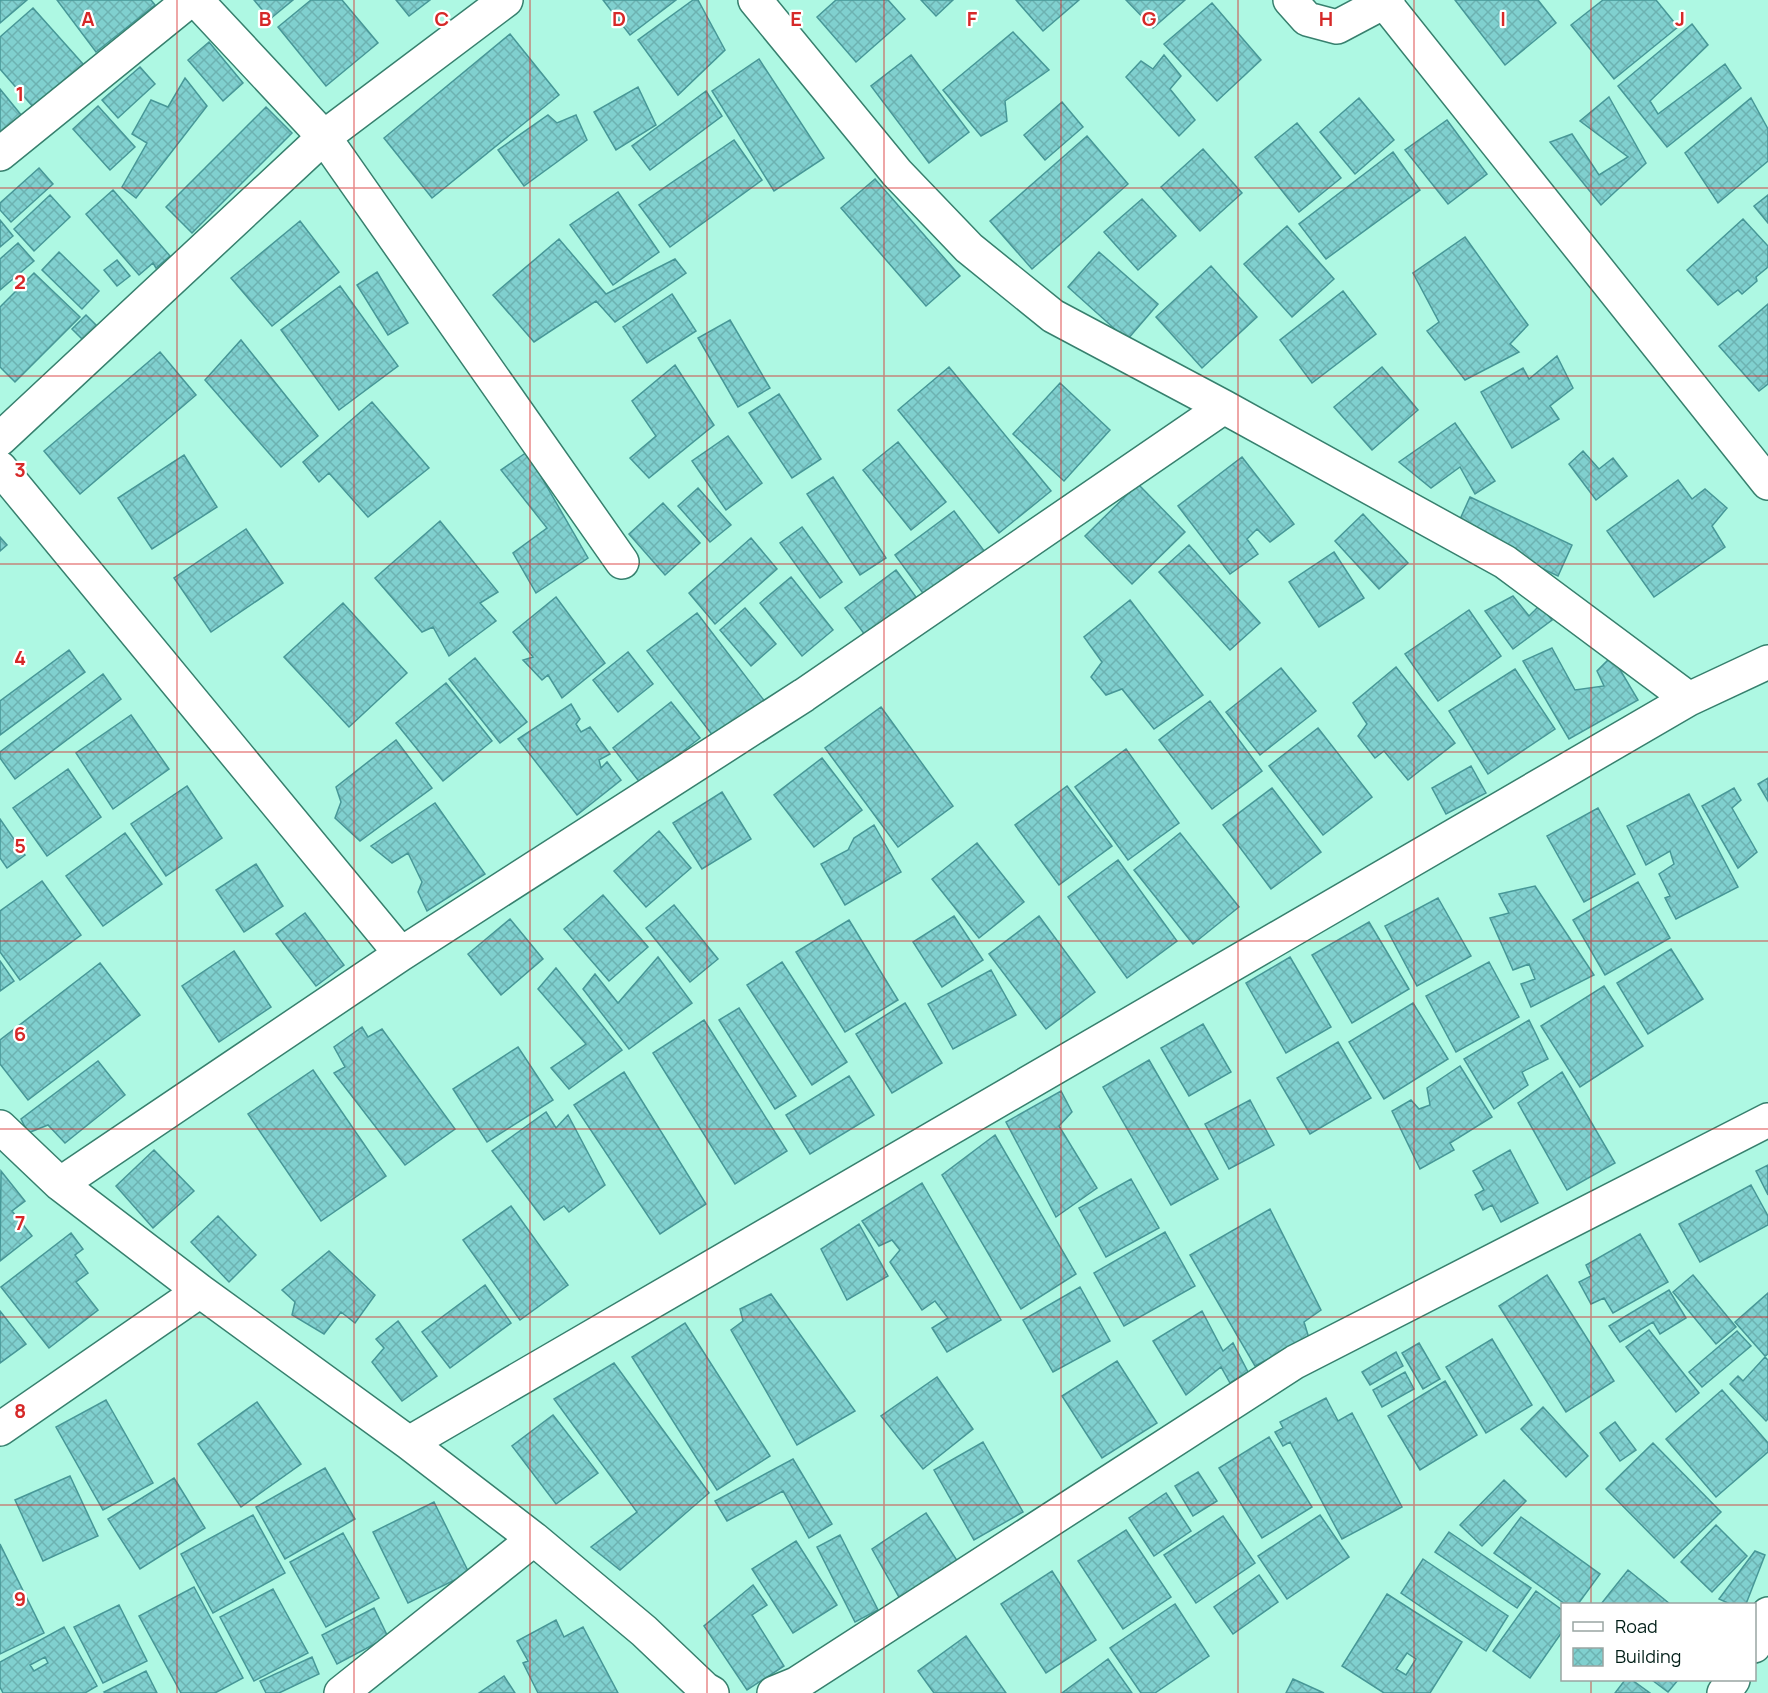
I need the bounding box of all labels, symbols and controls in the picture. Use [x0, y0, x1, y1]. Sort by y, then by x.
text: A [81, 5, 95, 32]
text: B [259, 5, 272, 32]
text: C [435, 5, 449, 32]
text: D [612, 5, 626, 32]
text: E [790, 5, 802, 32]
text: F [967, 5, 978, 32]
text: G [1142, 5, 1157, 32]
text: H [1319, 5, 1333, 32]
text: I [1500, 5, 1506, 32]
text: J [1675, 5, 1685, 32]
text: 1 [16, 80, 24, 107]
text: 2 [14, 268, 26, 295]
text: 3 [14, 456, 26, 483]
text: 4 [14, 644, 26, 671]
text: 5 [14, 832, 26, 859]
text: 6 [14, 1020, 26, 1047]
text: 7 [15, 1209, 25, 1236]
text: 8 [14, 1397, 26, 1424]
text: 9 [14, 1585, 26, 1612]
legend [1561, 1603, 1756, 1681]
text: Road [1615, 1614, 1658, 1638]
text: Building [1615, 1644, 1681, 1668]

